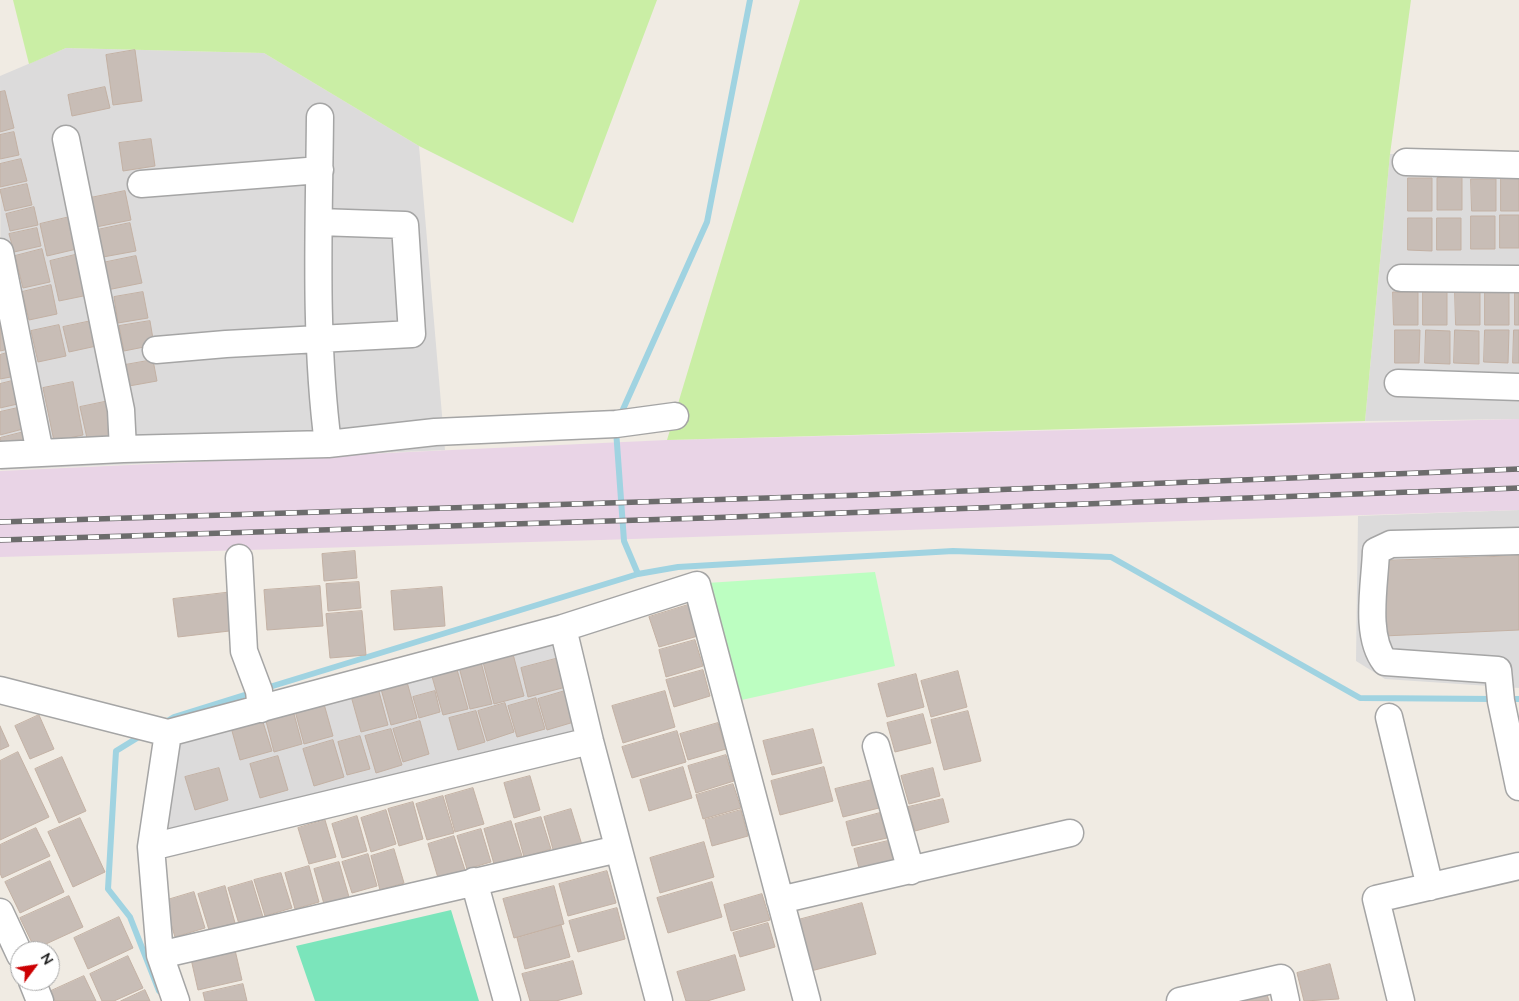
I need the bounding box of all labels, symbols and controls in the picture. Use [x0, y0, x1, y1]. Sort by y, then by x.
north arrow [10, 941, 60, 991]
text: N [37, 950, 57, 968]

